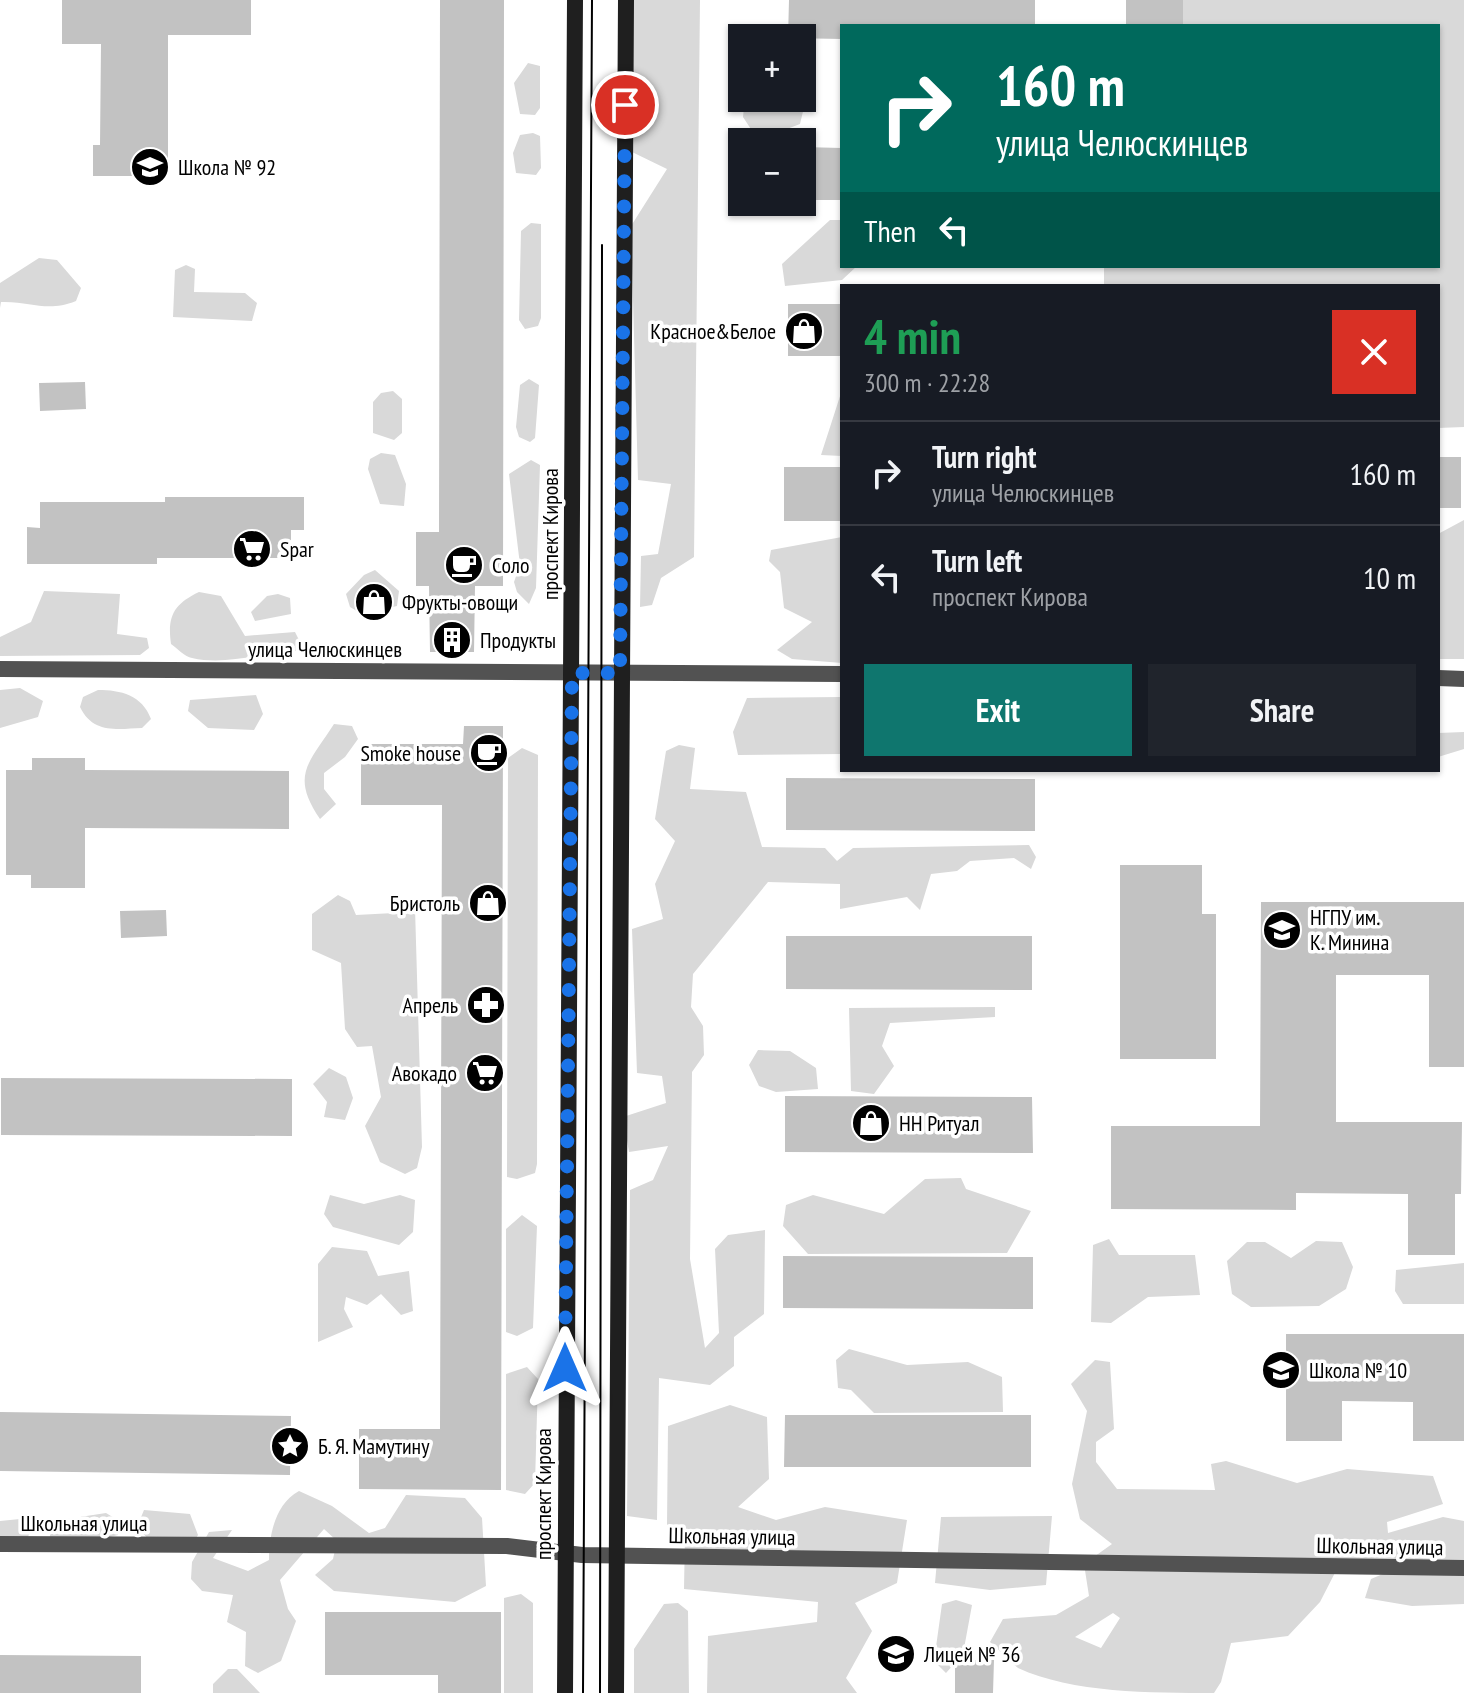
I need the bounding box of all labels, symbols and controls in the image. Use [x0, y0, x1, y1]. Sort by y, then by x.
map controls [728, 24, 816, 216]
button: + [728, 24, 816, 112]
text: 160 m [996, 49, 1125, 121]
icon: right [864, 56, 968, 160]
pin [591, 71, 659, 139]
icon: arrive [603, 83, 647, 127]
text: улица Челюскинцев [996, 119, 1248, 166]
button: − [728, 128, 816, 216]
school or university icon: Школа № 92 [129, 146, 171, 188]
place label: Школа № 92 [178, 153, 276, 181]
icon: left [932, 208, 976, 252]
text: Then [864, 211, 916, 250]
text: 4 min [864, 305, 961, 367]
shop icon: Красное&Белое [783, 310, 825, 352]
button: close [1332, 310, 1416, 394]
place label: Красное&Белое [650, 317, 776, 345]
text: 300 m · 22:28 [864, 366, 990, 399]
text: Turn right [932, 437, 1036, 476]
icon: right [864, 451, 908, 495]
text: 160 m [1350, 454, 1416, 493]
street label: проспект Кирова [536, 468, 564, 600]
text: улица Челюскинцев [932, 476, 1114, 509]
supermarket icon: Spar [231, 528, 273, 570]
place label: Spar [280, 535, 314, 563]
text: Turn left [932, 541, 1022, 580]
cafe icon: Соло [443, 544, 485, 586]
place label: Соло [492, 551, 529, 579]
icon: left [864, 555, 908, 599]
text: 10 m [1363, 558, 1416, 597]
text: проспект Кирова [932, 580, 1088, 613]
shop icon: Фрукты-овощи [353, 581, 395, 623]
place label: Фрукты-овощи [402, 588, 518, 616]
building icon: Продукты [431, 619, 473, 661]
place label: Продукты [480, 626, 556, 654]
street label: улица Челюскинцев [248, 635, 402, 663]
button: Exit [864, 664, 1132, 756]
button: Share [1148, 664, 1416, 756]
cafe icon: Smoke house [468, 732, 510, 774]
place label: Smoke house [360, 739, 461, 767]
shop icon: Бристоль [467, 882, 509, 924]
place label: Бристоль [390, 889, 460, 917]
place label: НГПУ им. К. Минина [1310, 903, 1389, 956]
school or university icon: НГПУ им. К. Минина [1261, 909, 1303, 951]
pharmacy icon: Апрель [465, 984, 507, 1026]
place label: Апрель [403, 991, 458, 1019]
supermarket icon: Авокадо [464, 1052, 506, 1094]
place label: Авокадо [392, 1059, 457, 1087]
shop icon: НН Ритуал [850, 1102, 892, 1144]
place label: НН Ритуал [899, 1109, 979, 1137]
position arrow [523, 1326, 607, 1410]
school or university icon: Школа № 10 [1260, 1349, 1302, 1391]
place label: Школа № 10 [1309, 1356, 1407, 1384]
place icon: Б. Я. Мамутину [269, 1425, 311, 1467]
street label: проспект Кирова [529, 1428, 557, 1560]
place label: Б. Я. Мамутину [318, 1432, 430, 1460]
street label: Школьная улица [20, 1509, 148, 1537]
street label: Школьная улица [668, 1521, 796, 1551]
street label: Школьная улица [1316, 1531, 1444, 1561]
school or university icon: Лицей № 36 [875, 1633, 917, 1675]
place label: Лицей № 36 [923, 1640, 1020, 1668]

